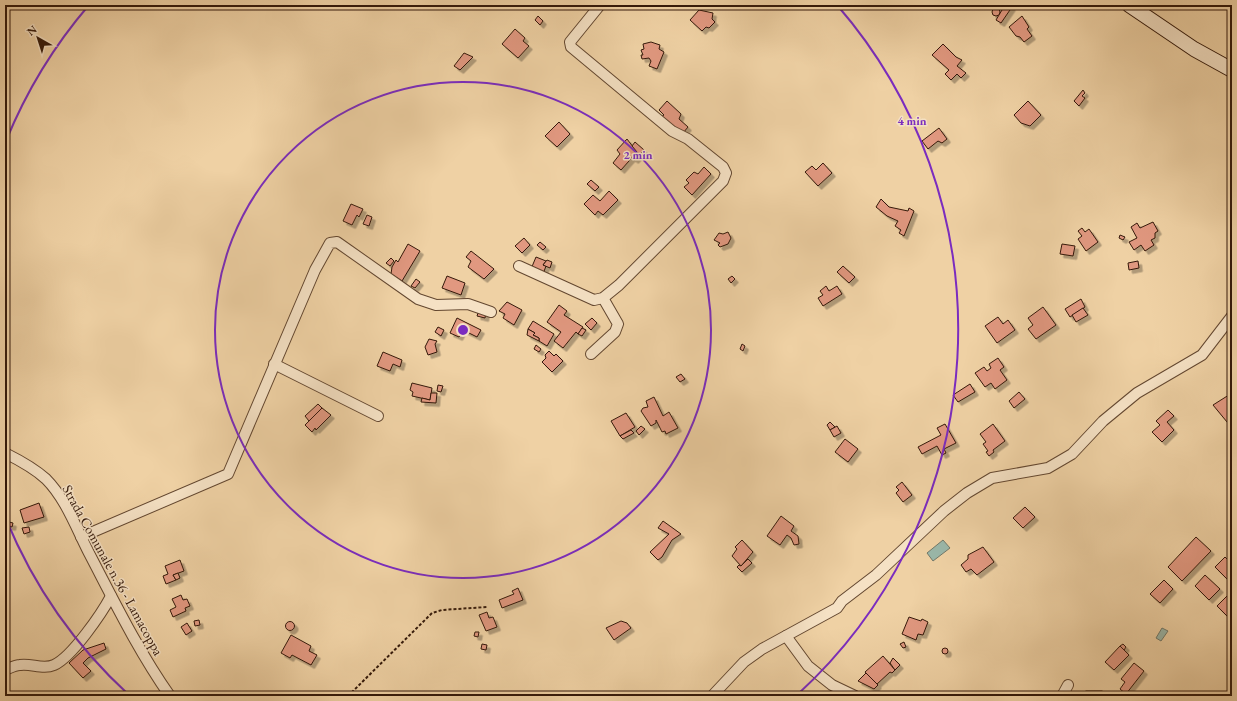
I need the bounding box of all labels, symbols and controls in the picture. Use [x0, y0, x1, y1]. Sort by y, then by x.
north arrow [18, 18, 58, 58]
text: N [24, 22, 40, 38]
text: 4 min [897, 113, 927, 129]
text: 2 min [623, 147, 653, 163]
centre of rings [456, 323, 470, 337]
street label: Strada Comunale n.36 - Lamacoppa [59, 482, 168, 659]

